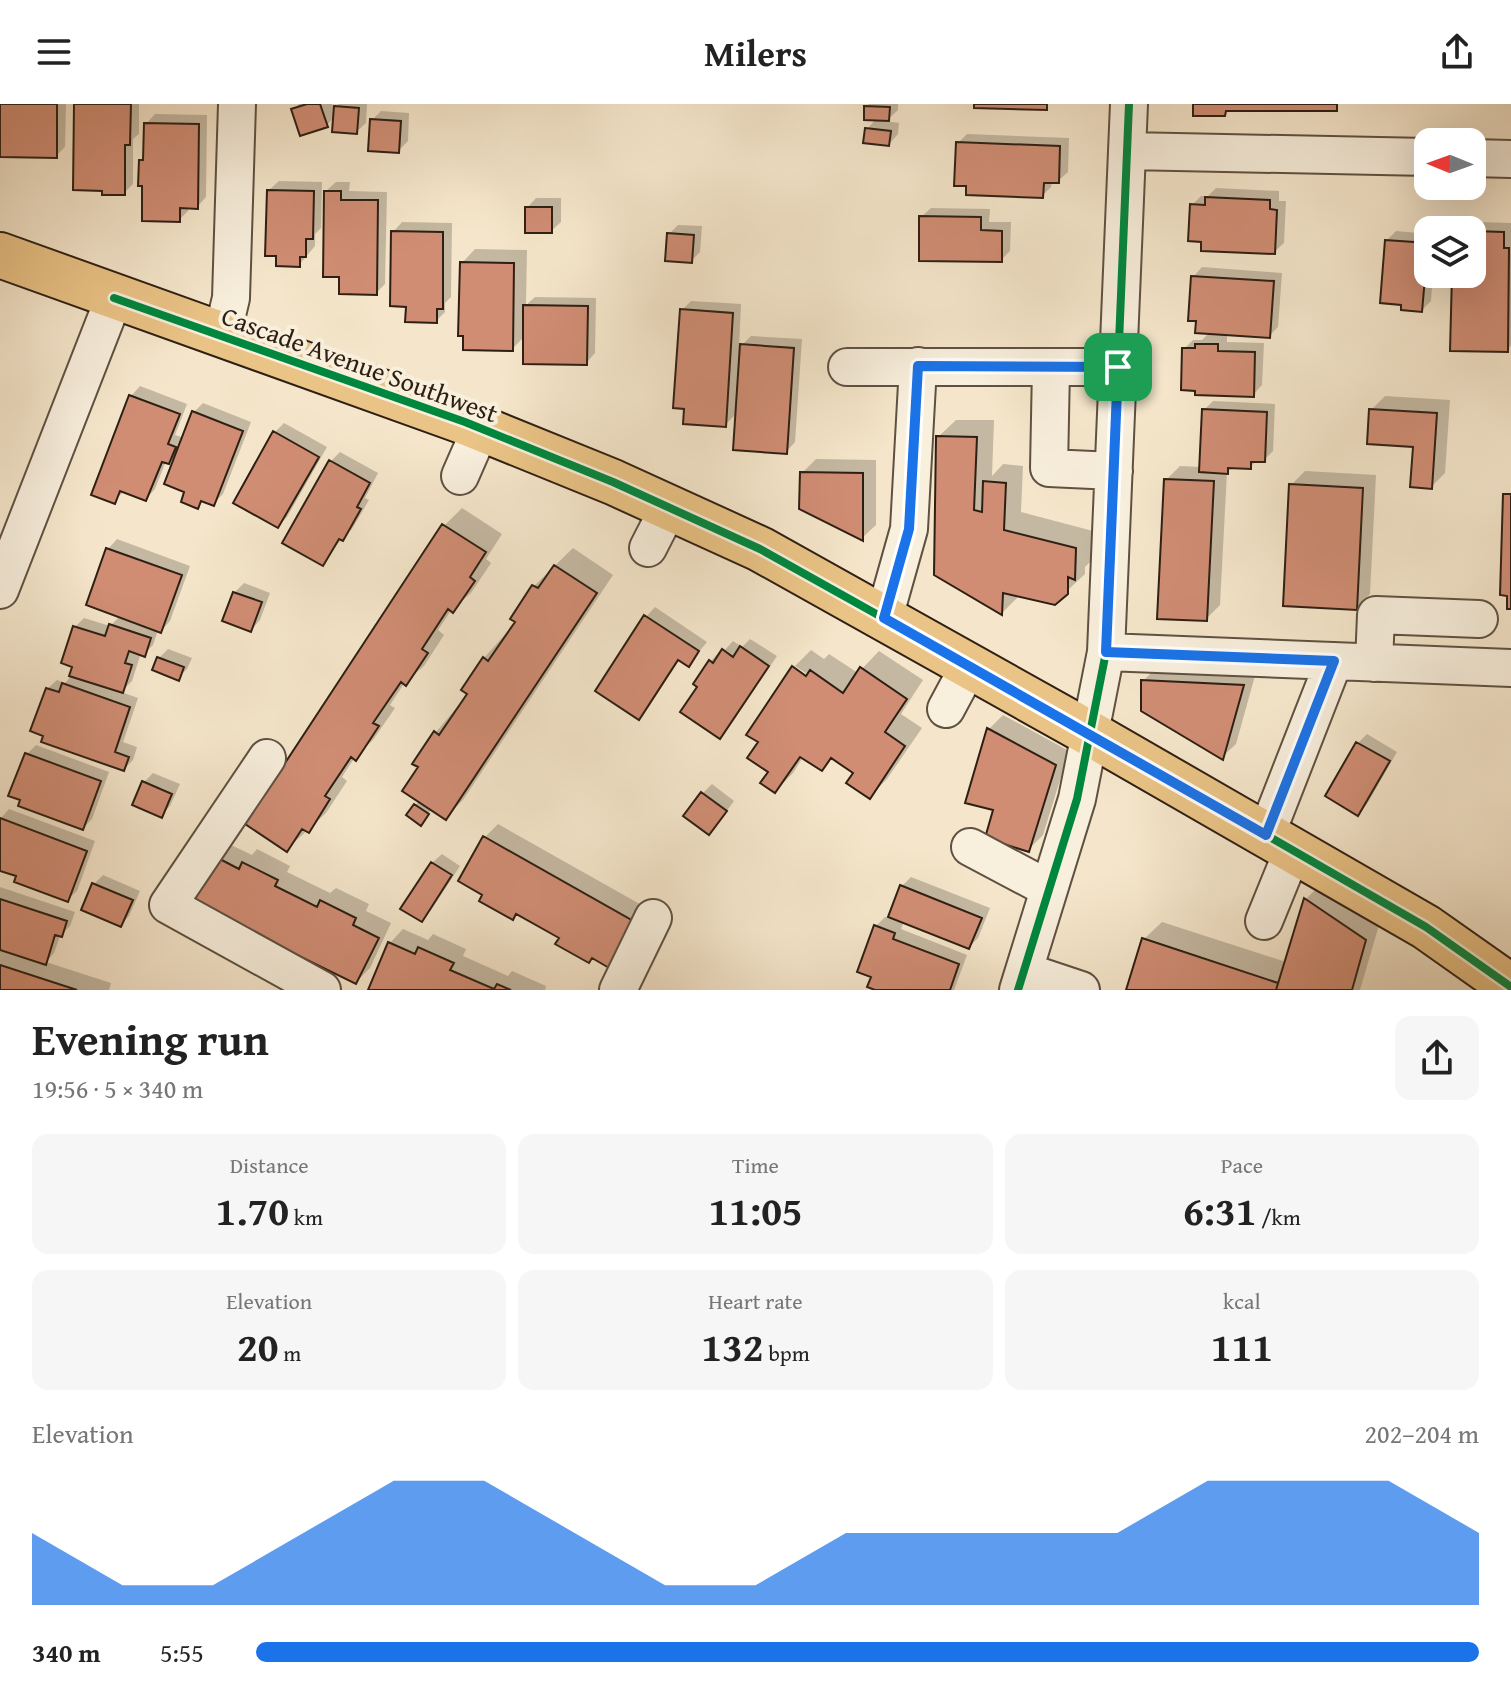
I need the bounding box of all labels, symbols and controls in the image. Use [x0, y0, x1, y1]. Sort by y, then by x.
text: Milers [704, 26, 807, 79]
icon: menu [32, 30, 76, 74]
icon: share [1435, 30, 1479, 74]
north arrow [1414, 128, 1486, 200]
map controls [1414, 128, 1486, 288]
button: layers [1414, 216, 1486, 288]
street label: Cascade Avenue Southwest [216, 296, 504, 432]
pin [1084, 333, 1152, 401]
icon: arrive [1096, 345, 1140, 389]
text: Evening run [32, 1007, 269, 1071]
button: share [1395, 1016, 1479, 1100]
text: 19:56 · 5 × 340 m [32, 1069, 203, 1108]
text: Distance [230, 1149, 309, 1181]
text: Time [732, 1149, 779, 1181]
text: Pace [1221, 1149, 1263, 1181]
text: 1.70 [215, 1181, 289, 1240]
text: 11:05 [708, 1181, 803, 1240]
text: 6:31 [1183, 1181, 1256, 1240]
text: km [289, 1201, 323, 1233]
text: /km [1256, 1201, 1301, 1233]
text: Elevation [226, 1285, 312, 1317]
text: Heart rate [708, 1285, 803, 1317]
text: kcal [1223, 1285, 1261, 1317]
text: 20 [237, 1317, 278, 1376]
text: 132 [701, 1317, 764, 1376]
text: 111 [1211, 1317, 1273, 1376]
text: m [278, 1337, 301, 1369]
text: bpm [764, 1337, 810, 1369]
text: Elevation [32, 1414, 134, 1453]
text: 202–204 m [1365, 1414, 1479, 1453]
text: 340 m [32, 1633, 100, 1672]
text: 5:55 [160, 1633, 204, 1672]

